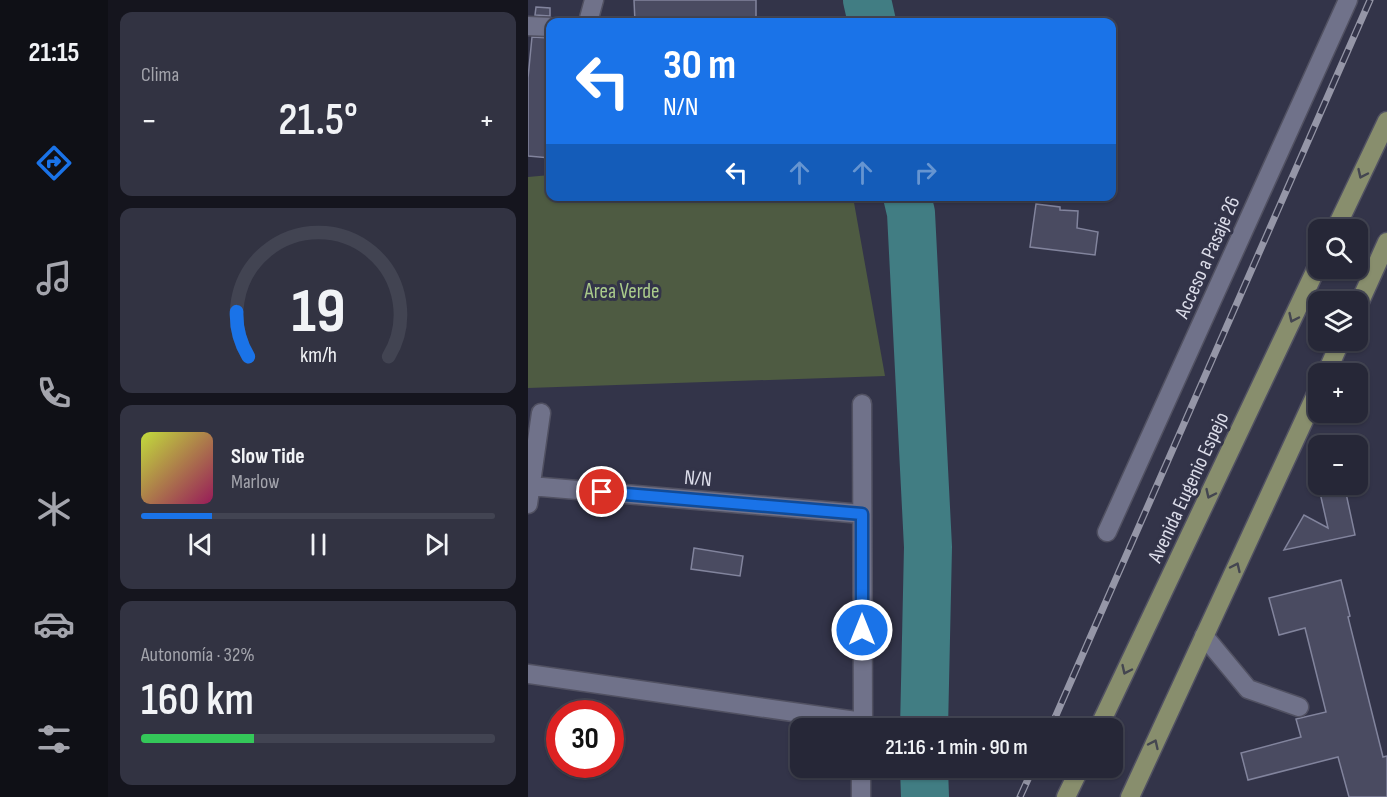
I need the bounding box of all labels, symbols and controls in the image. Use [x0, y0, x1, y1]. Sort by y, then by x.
text: 21:15 [29, 37, 79, 69]
text: 30 m [663, 40, 736, 91]
icon: left [564, 42, 642, 120]
text: Clima [141, 63, 179, 87]
text: N/N [663, 91, 698, 123]
text: 21.5° [278, 93, 358, 148]
text: − [141, 101, 157, 141]
text: + [479, 101, 495, 141]
icon: directions [33, 142, 75, 184]
icon: left [720, 156, 753, 189]
icon: ahead [783, 156, 816, 189]
icon: ahead [846, 156, 879, 189]
icon: right [909, 156, 942, 189]
one-way arrow [1357, 167, 1369, 178]
street label: Acceso a Pasaje 26 [1169, 192, 1246, 323]
map controls [1308, 219, 1368, 495]
button: search [1308, 219, 1368, 279]
icon: music [33, 257, 75, 299]
text: 19 [291, 276, 345, 351]
park label: Area Verde [583, 279, 660, 304]
button: layers [1308, 291, 1368, 351]
one-way arrow [1289, 312, 1301, 323]
text: km/h [299, 344, 337, 369]
button: + [1308, 363, 1368, 423]
icon: phone [33, 372, 75, 414]
street label: Avenida Eugenio Espejo [1142, 408, 1234, 567]
button: − [1308, 435, 1368, 495]
text: Slow Tide [231, 443, 305, 470]
street label: N/N [683, 465, 713, 492]
pin [576, 466, 627, 517]
text: Marlow [231, 470, 279, 494]
icon: arrive [585, 475, 618, 508]
icon: climate [33, 488, 75, 530]
one-way arrow [1205, 488, 1217, 499]
icon: previous [184, 528, 217, 561]
icon: pause [302, 528, 335, 561]
icon: next [420, 528, 453, 561]
one-way arrow [1229, 562, 1241, 573]
position arrow [830, 598, 894, 662]
icon: car [33, 603, 75, 645]
text: Autonomía · 32% [141, 643, 255, 667]
one-way arrow [1122, 664, 1134, 675]
text: 160 km [141, 673, 254, 728]
speed limit sign: 30 [546, 700, 624, 778]
icon: filters [33, 718, 75, 760]
text: 21:16 · 1 min · 90 m [885, 734, 1028, 761]
one-way arrow [1147, 739, 1159, 750]

